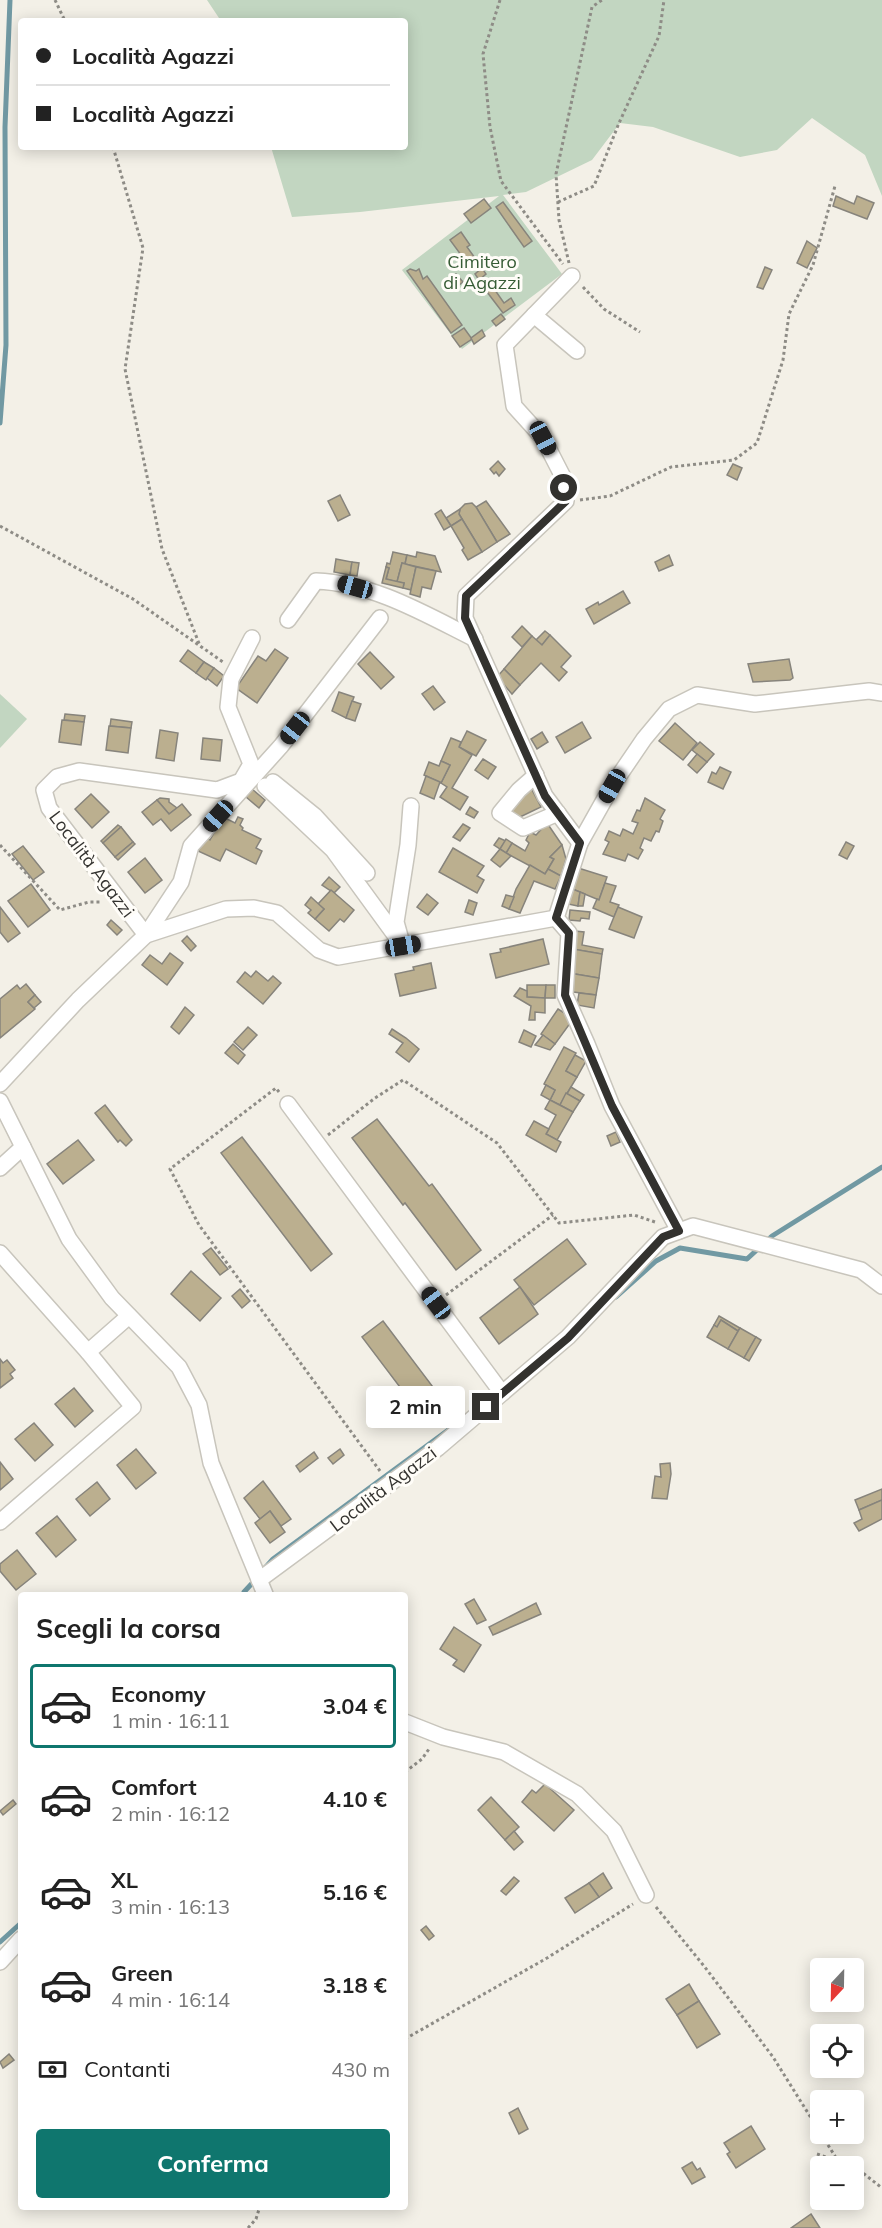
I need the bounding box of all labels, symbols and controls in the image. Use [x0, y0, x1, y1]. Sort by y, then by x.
text: Località Agazzi [72, 42, 234, 70]
text: Località Agazzi [72, 100, 234, 128]
park label: Cimitero di Agazzi [443, 250, 521, 294]
car [527, 418, 559, 458]
route start [550, 474, 577, 501]
car [335, 573, 375, 601]
car [277, 708, 313, 748]
car [595, 766, 629, 806]
car [199, 797, 237, 835]
street label: Località Agazzi [44, 806, 140, 922]
car [384, 934, 422, 958]
car [418, 1283, 454, 1323]
callout: 2 min [366, 1386, 465, 1428]
route end [472, 1393, 499, 1420]
text: 2 min [389, 1394, 442, 1419]
street label: Località Agazzi [325, 1441, 441, 1537]
text: Scegli la corsa [36, 1611, 221, 1645]
icon: car [39, 1679, 93, 1733]
text: Economy [111, 1680, 206, 1708]
text: 3.04 € [323, 1692, 387, 1720]
text: 1 min · 16:11 [111, 1708, 230, 1733]
icon: car [39, 1772, 93, 1826]
text: Comfort [111, 1773, 197, 1801]
text: 4.10 € [323, 1785, 387, 1813]
text: 2 min · 16:12 [111, 1801, 230, 1826]
icon: car [39, 1865, 93, 1919]
text: XL [111, 1866, 138, 1894]
text: 5.16 € [323, 1878, 387, 1906]
text: 3 min · 16:13 [111, 1894, 230, 1919]
icon: car [39, 1958, 93, 2012]
north arrow [810, 1958, 864, 2012]
map controls [810, 1958, 864, 2210]
text: Green [111, 1959, 173, 1987]
text: 3.18 € [323, 1971, 387, 1999]
text: 4 min · 16:14 [111, 1987, 230, 2012]
button: locate [810, 2024, 864, 2078]
icon: cash [36, 2053, 69, 2086]
text: Contanti [84, 2055, 170, 2083]
text: 430 m [331, 2057, 390, 2082]
button: + [810, 2090, 864, 2144]
button: Conferma [36, 2129, 390, 2198]
button: − [810, 2156, 864, 2210]

